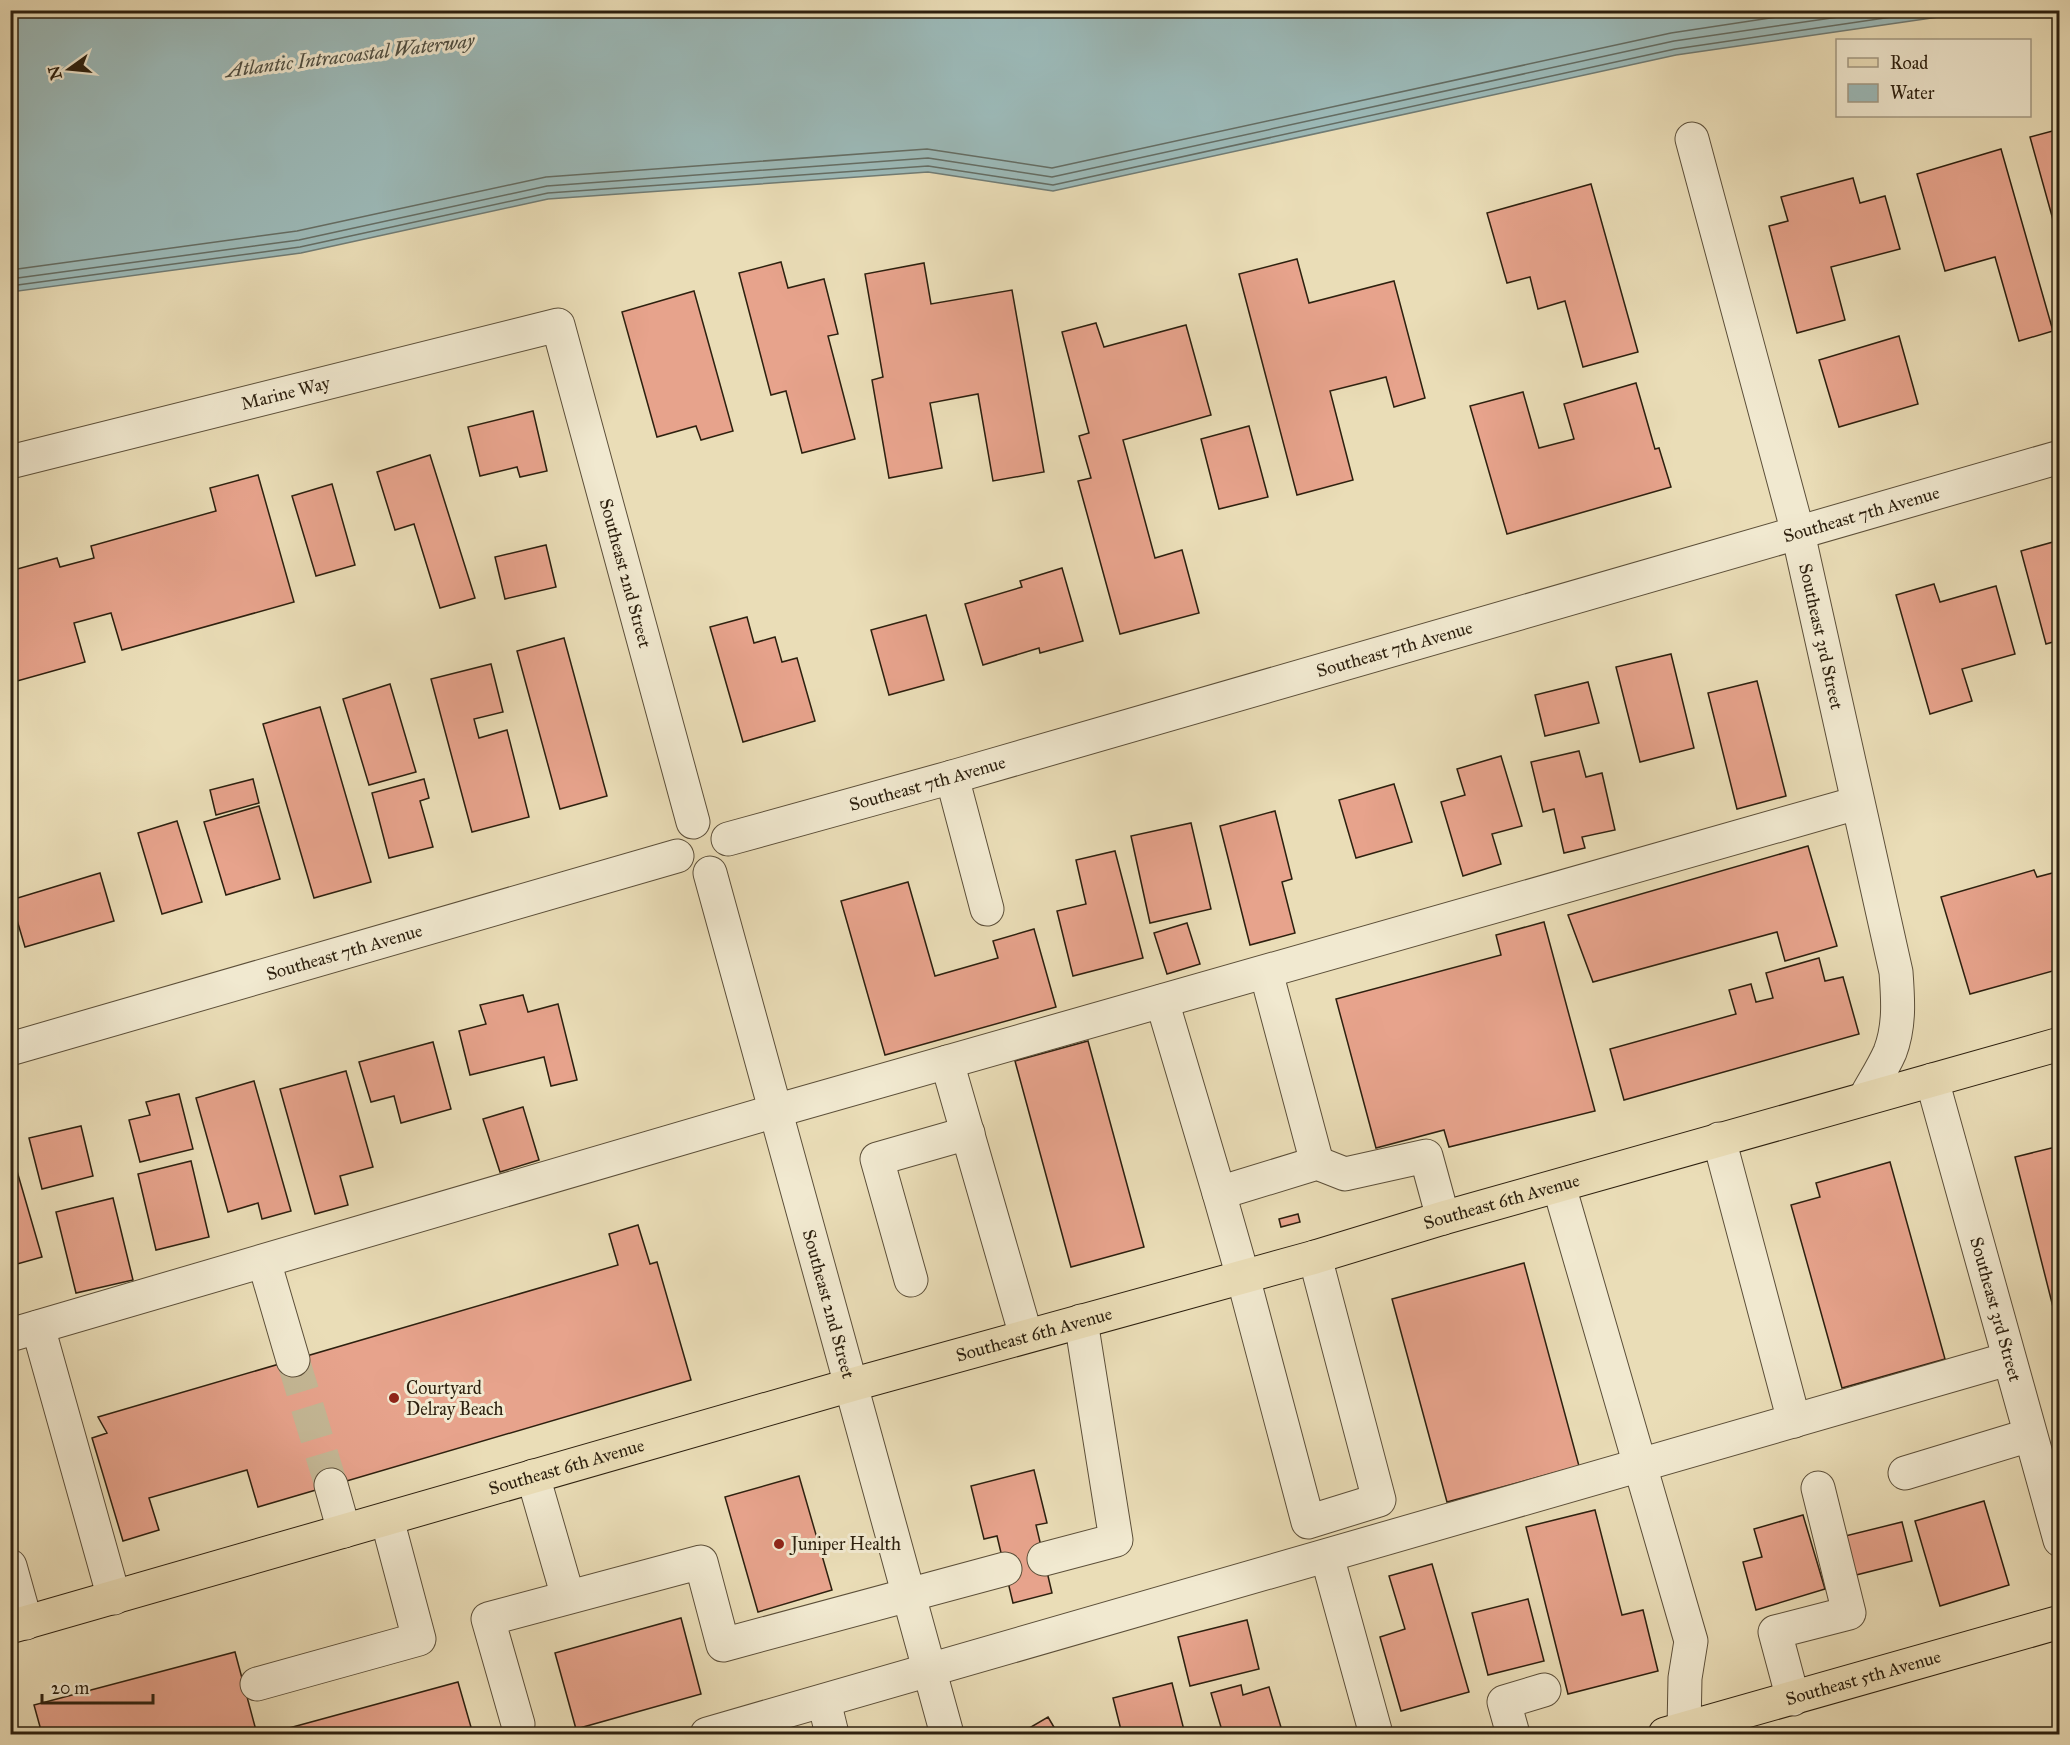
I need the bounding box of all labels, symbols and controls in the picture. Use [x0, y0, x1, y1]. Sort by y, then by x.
water label: Atlantic Intracoastal Waterway [222, 28, 477, 82]
north arrow [39, 39, 99, 99]
legend [1836, 39, 2031, 117]
text: Road [1890, 52, 1928, 74]
text: N [44, 63, 66, 82]
text: Water [1890, 82, 1935, 104]
street label: Marine Way [239, 371, 333, 415]
street label: Southeast 7th Avenue [1781, 481, 1942, 547]
street label: Southeast 2nd Street [595, 496, 656, 651]
street label: Southeast 3rd Street [1794, 561, 1848, 712]
street label: Southeast 7th Avenue [1314, 616, 1475, 682]
street label: Southeast 7th Avenue [847, 751, 1008, 816]
street label: Southeast 7th Avenue [264, 919, 425, 985]
street label: Southeast 6th Avenue [1421, 1169, 1582, 1234]
street label: Southeast 2nd Street [798, 1227, 860, 1382]
street label: Southeast 3rd Street [1965, 1235, 2027, 1385]
street label: Southeast 6th Avenue [953, 1302, 1115, 1367]
place label: Courtyard Delray Beach [406, 1377, 504, 1420]
marker: Courtyard Delray Beach [387, 1391, 401, 1405]
street label: Southeast 6th Avenue [486, 1434, 647, 1500]
place label: Juniper Health [789, 1533, 901, 1556]
marker: Juniper Health [772, 1537, 786, 1551]
street label: Southeast 5th Avenue [1783, 1645, 1943, 1710]
scale bar [42, 1667, 153, 1705]
text: 20 m [51, 1677, 89, 1699]

